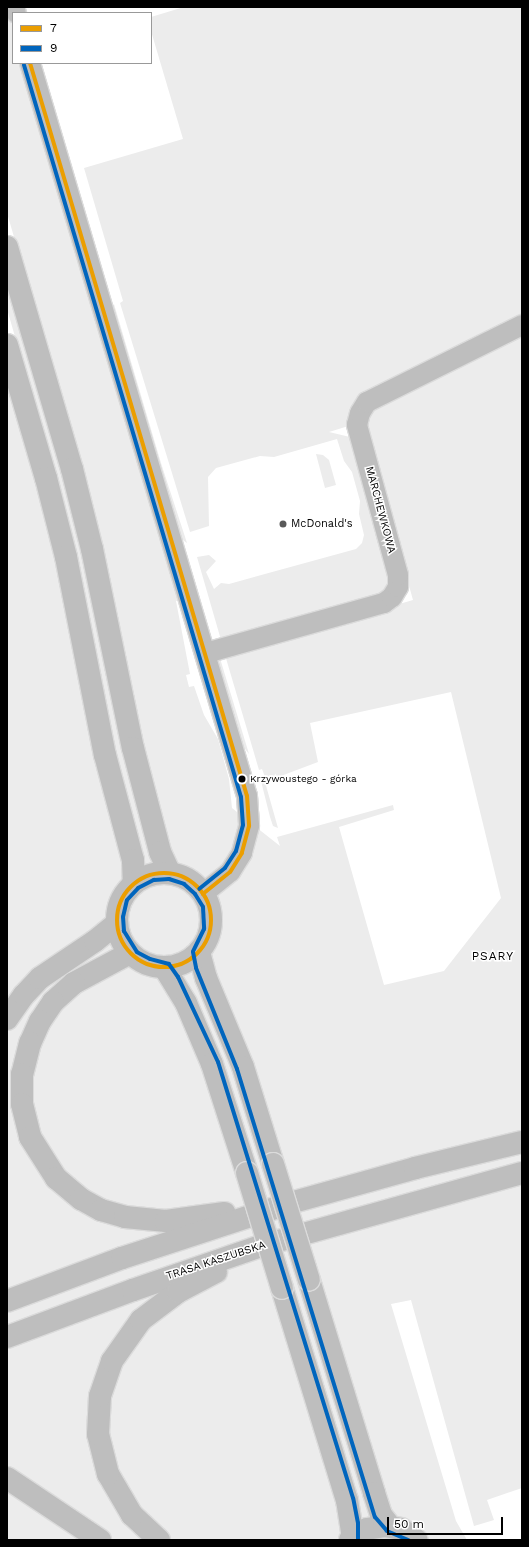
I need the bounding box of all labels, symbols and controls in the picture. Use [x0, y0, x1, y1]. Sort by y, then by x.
legend [12, 12, 152, 64]
text: 7 [50, 21, 57, 35]
text: 9 [50, 41, 57, 55]
street label: MARCHEWKOWA [362, 465, 398, 555]
place label: McDonald's [291, 517, 353, 531]
marker: McDonald's [278, 519, 288, 529]
place label: Krzywoustego - górka [250, 773, 357, 785]
marker: Krzywoustego - górka [237, 774, 247, 784]
district label: PSARY [472, 950, 514, 964]
street label: TRASA KASZUBSKA [165, 1239, 267, 1283]
scale bar [389, 1509, 505, 1535]
text: 50 m [394, 1517, 424, 1531]

